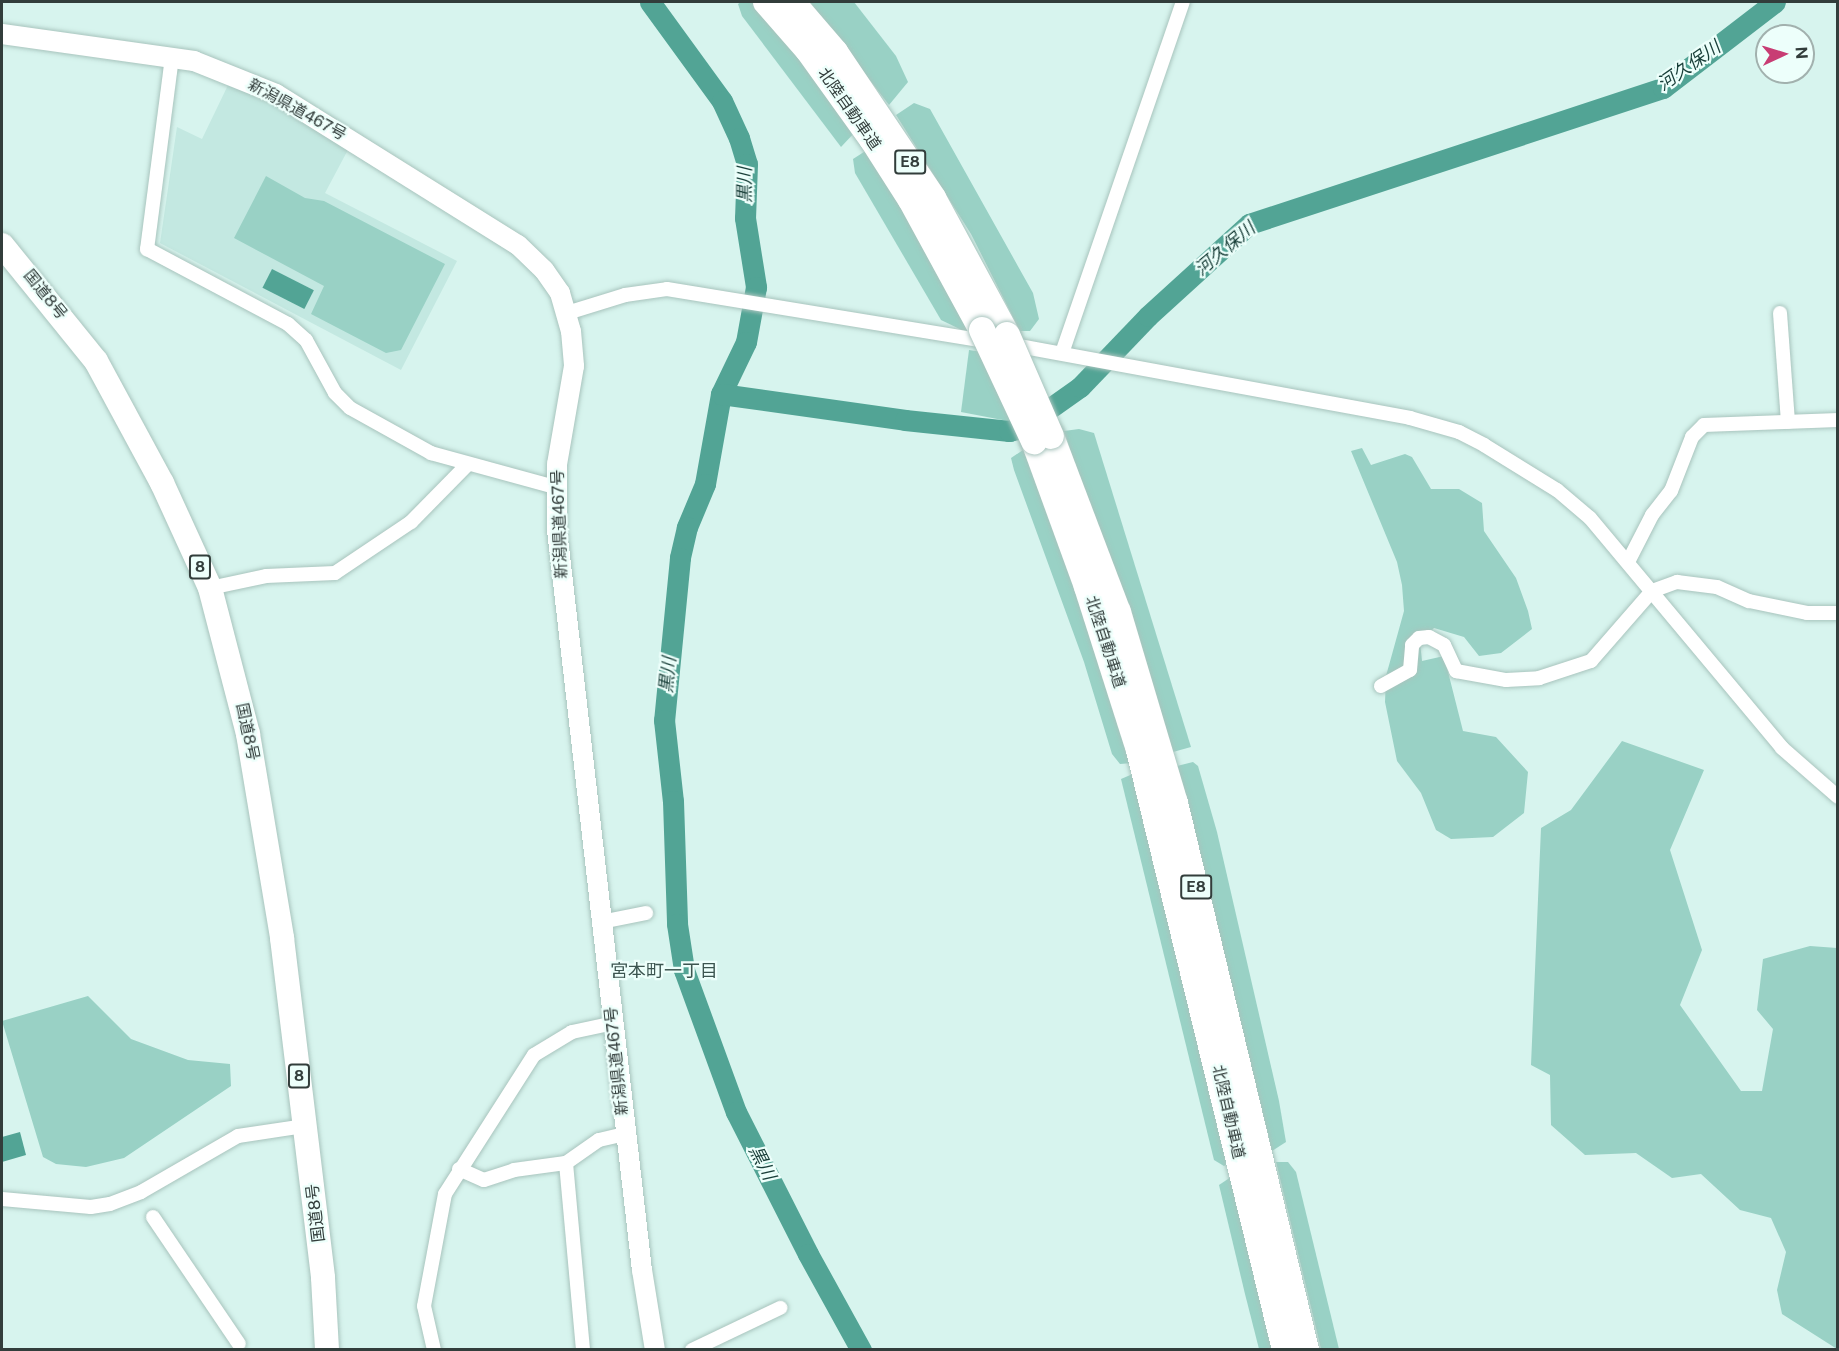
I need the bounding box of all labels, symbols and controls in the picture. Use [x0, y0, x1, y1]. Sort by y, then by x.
north arrow [1755, 24, 1815, 84]
water label: 河久保川 [1653, 37, 1725, 95]
text: N [1792, 46, 1811, 60]
street label: 北陸自動車道 [814, 64, 884, 154]
street label: 新潟県道467号 [245, 75, 349, 145]
road number: E8 [894, 150, 926, 174]
water label: 黒川 [734, 167, 756, 203]
water label: 河久保川 [1190, 218, 1260, 280]
street label: 国道8号 [19, 266, 71, 324]
street label: 新潟県道467号 [548, 469, 572, 579]
road number: 8 [188, 555, 212, 579]
street label: 北陸自動車道 [1081, 593, 1129, 691]
water label: 黒川 [655, 656, 681, 694]
street label: 国道8号 [232, 701, 262, 763]
road number: E8 [1180, 875, 1212, 899]
district label: 宮本町一丁目 [610, 960, 718, 982]
street label: 新潟県道467号 [602, 1006, 632, 1116]
street label: 北陸自動車道 [1208, 1063, 1248, 1161]
road number: 8 [287, 1064, 311, 1088]
water label: 黒川 [744, 1142, 780, 1184]
street label: 国道8号 [303, 1183, 329, 1243]

